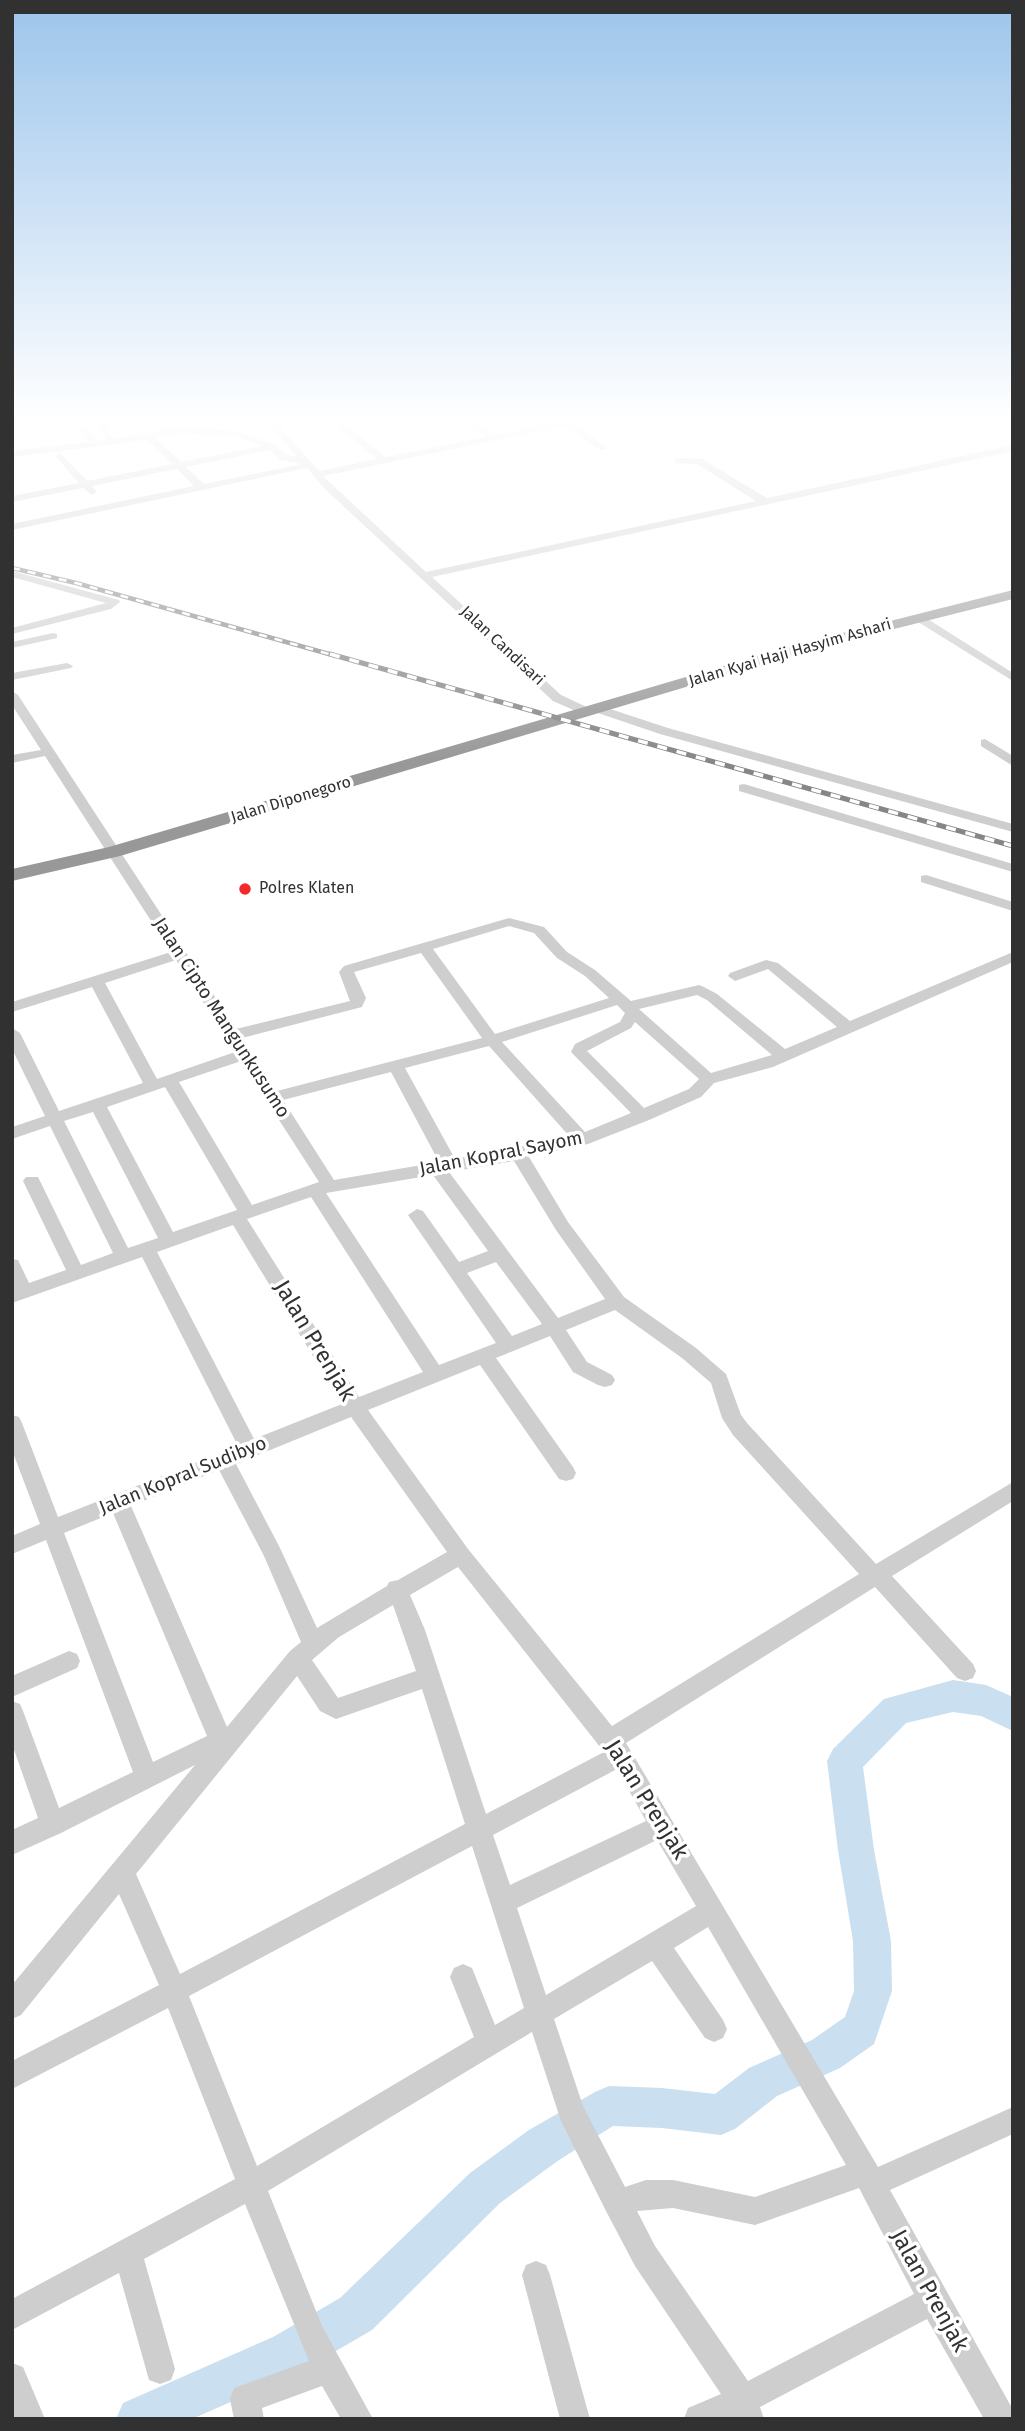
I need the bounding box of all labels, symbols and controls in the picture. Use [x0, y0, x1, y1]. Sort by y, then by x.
street label: Jalan Candisari [456, 602, 548, 690]
street label: Jalan Kyai Haji Hasyim Ashari [687, 615, 893, 691]
street label: Jalan Diponegoro [229, 773, 353, 827]
place label: Polres Klaten [259, 879, 354, 899]
marker: Polres Klaten [237, 881, 253, 897]
street label: Jalan Cipto Mangunkusumo [148, 914, 294, 1122]
street label: Jalan Kopral Sayom [417, 1127, 585, 1181]
street label: Jalan Prenjak [267, 1276, 361, 1406]
street label: Jalan Kopral Sudibyo [96, 1432, 270, 1520]
street label: Jalan Prenjak [598, 1735, 694, 1865]
street label: Jalan Prenjak [884, 2225, 974, 2357]

